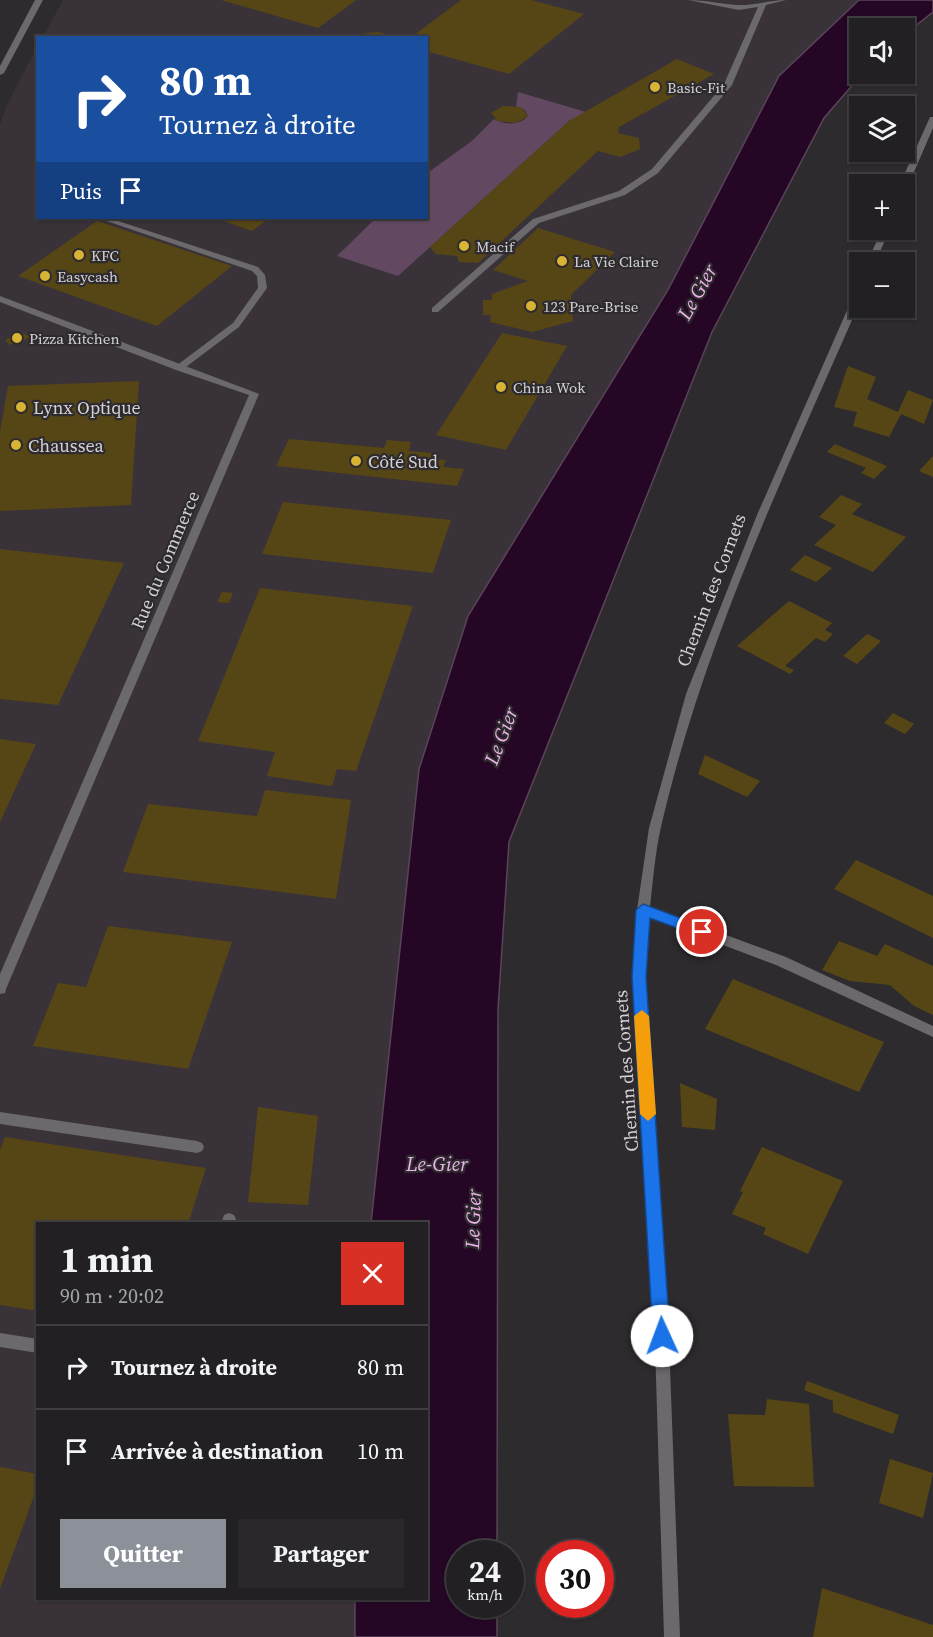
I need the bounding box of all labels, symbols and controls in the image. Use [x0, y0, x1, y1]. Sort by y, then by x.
map controls [849, 18, 915, 318]
button: sound [849, 18, 915, 84]
text: 80 m [159, 51, 252, 109]
icon: right [60, 60, 138, 138]
place label: Basic-Fit [667, 77, 725, 98]
marker: Basic-Fit [648, 80, 662, 94]
button: layers [849, 96, 915, 162]
text: Tournez à droite [159, 106, 356, 143]
icon: arrive [114, 174, 147, 207]
button: + [849, 174, 915, 240]
text: Puis [60, 176, 102, 206]
place label: Macif [476, 236, 516, 257]
marker: Macif [457, 239, 471, 253]
place label: KFC [91, 245, 119, 266]
marker: KFC [72, 248, 86, 262]
place label: La Vie Claire [574, 251, 659, 272]
button: − [849, 252, 915, 318]
marker: La Vie Claire [555, 254, 569, 268]
water label: Le Gier [670, 258, 724, 326]
place label: Easycash [57, 266, 118, 287]
marker: Easycash [38, 269, 52, 283]
place label: 123 Pare-Brise [543, 296, 639, 317]
marker: 123 Pare-Brise [524, 299, 538, 313]
place label: Pizza Kitchen [29, 328, 120, 349]
marker: Pizza Kitchen [10, 331, 24, 345]
place label: China Wok [513, 377, 586, 398]
marker: China Wok [494, 380, 508, 394]
place label: Lynx Optique [33, 395, 141, 420]
marker: Lynx Optique [14, 400, 28, 414]
place label: Chaussea [28, 433, 104, 458]
marker: Chaussea [9, 438, 23, 452]
place label: Côté Sud [368, 449, 438, 474]
marker: Côté Sud [349, 454, 363, 468]
street label: Rue du Commerce [125, 487, 205, 633]
street label: Chemin des Cornets [670, 510, 752, 670]
water label: Le Gier [477, 702, 525, 770]
pin [676, 906, 727, 957]
icon: arrive [685, 915, 718, 948]
street label: Chemin des Cornets [608, 989, 644, 1153]
water label: Le-Gier [405, 1150, 469, 1178]
water label: Le Gier [458, 1188, 488, 1250]
text: 1 min [60, 1235, 153, 1284]
button: close [341, 1242, 404, 1305]
text: 90 m · 20:02 [60, 1282, 164, 1310]
position arrow [630, 1304, 694, 1368]
icon: right [60, 1351, 93, 1384]
text: Tournez à droite [111, 1352, 277, 1382]
text: 80 m [357, 1352, 404, 1382]
icon: arrive [60, 1435, 93, 1468]
text: Arrivée à destination [111, 1436, 323, 1466]
text: 10 m [357, 1436, 404, 1466]
button: Quitter [60, 1519, 226, 1588]
button: Partager [238, 1519, 404, 1588]
speed limit sign: 30 [536, 1540, 614, 1618]
text: 24 [469, 1551, 501, 1592]
text: km/h [467, 1584, 503, 1605]

